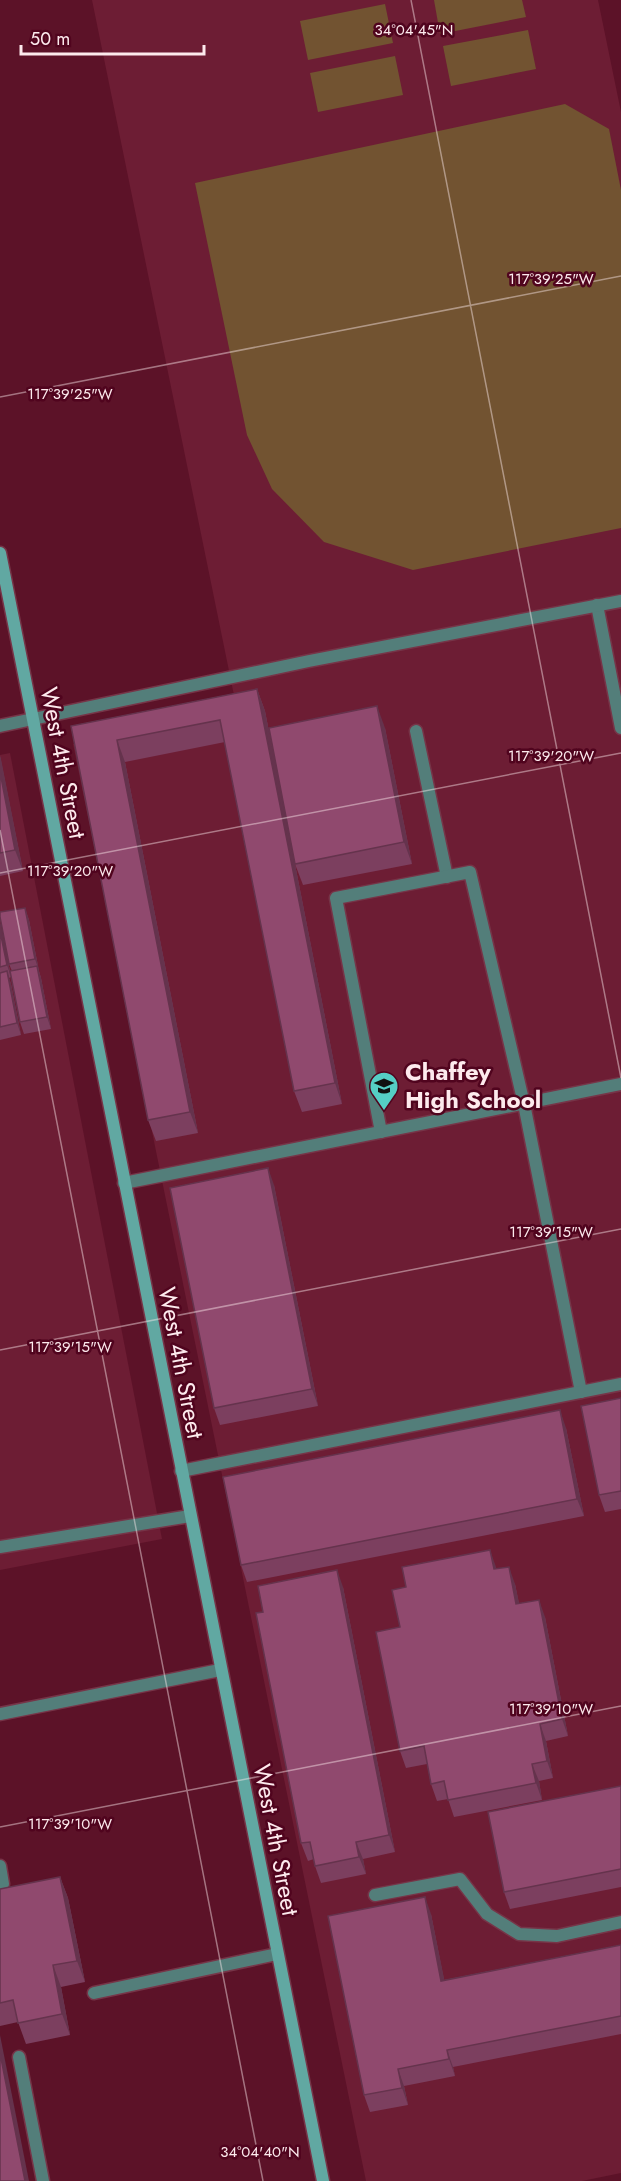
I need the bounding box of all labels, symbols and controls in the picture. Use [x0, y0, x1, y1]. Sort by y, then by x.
scale bar [21, 18, 204, 56]
text: 34°04'45"N [375, 19, 453, 41]
text: 50 m [30, 26, 70, 52]
text: 117°39'25"W [508, 268, 594, 290]
text: 117°39'25"W [27, 383, 113, 405]
street label: West 4th Street [32, 684, 95, 842]
text: 117°39'20"W [508, 745, 594, 767]
text: 117°39'20"W [27, 860, 113, 882]
place label: Chaffey High School [405, 1054, 541, 1117]
school or university icon: Chaffey High School [368, 1070, 400, 1112]
text: 117°39'15"W [509, 1221, 593, 1243]
street label: West 4th Street [150, 1284, 213, 1442]
text: 117°39'15"W [28, 1336, 112, 1358]
text: 117°39'10"W [509, 1698, 593, 1720]
street label: West 4th Street [245, 1761, 308, 1919]
text: 117°39'10"W [28, 1813, 112, 1835]
text: 34°04'40"N [220, 2141, 300, 2163]

